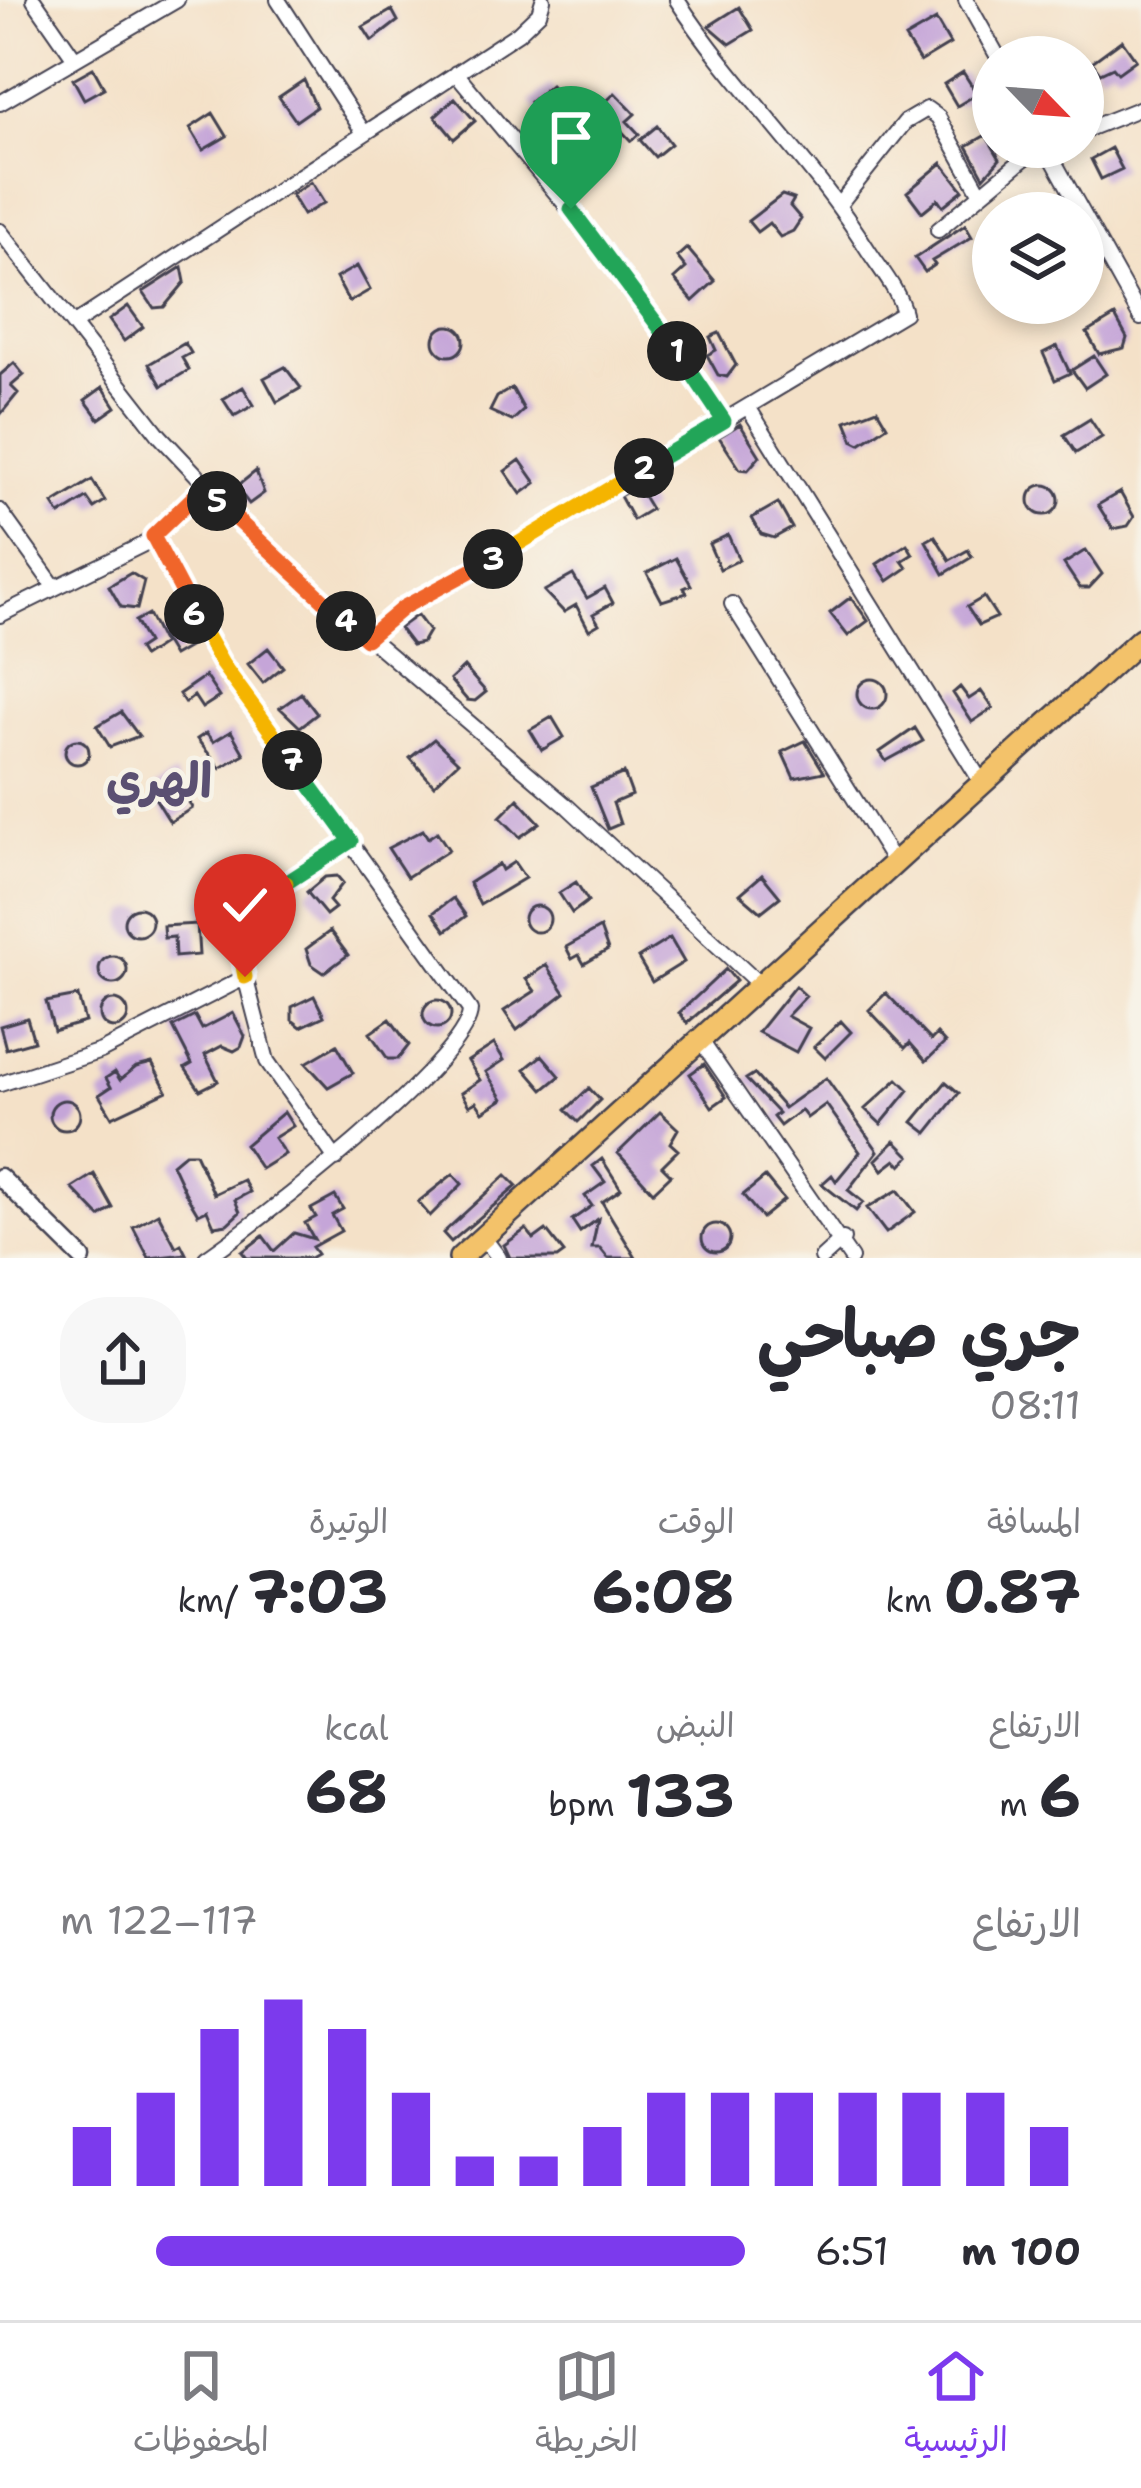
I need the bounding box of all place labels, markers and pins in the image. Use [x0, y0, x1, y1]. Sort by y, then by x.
pin [520, 86, 622, 209]
pin: 1 [647, 321, 707, 381]
pin: 2 [614, 438, 674, 498]
pin: 5 [187, 471, 247, 531]
pin: 3 [463, 529, 523, 589]
pin: 6 [164, 584, 224, 644]
pin: 4 [316, 591, 376, 651]
pin: 7 [262, 730, 322, 790]
pin [194, 854, 296, 977]

